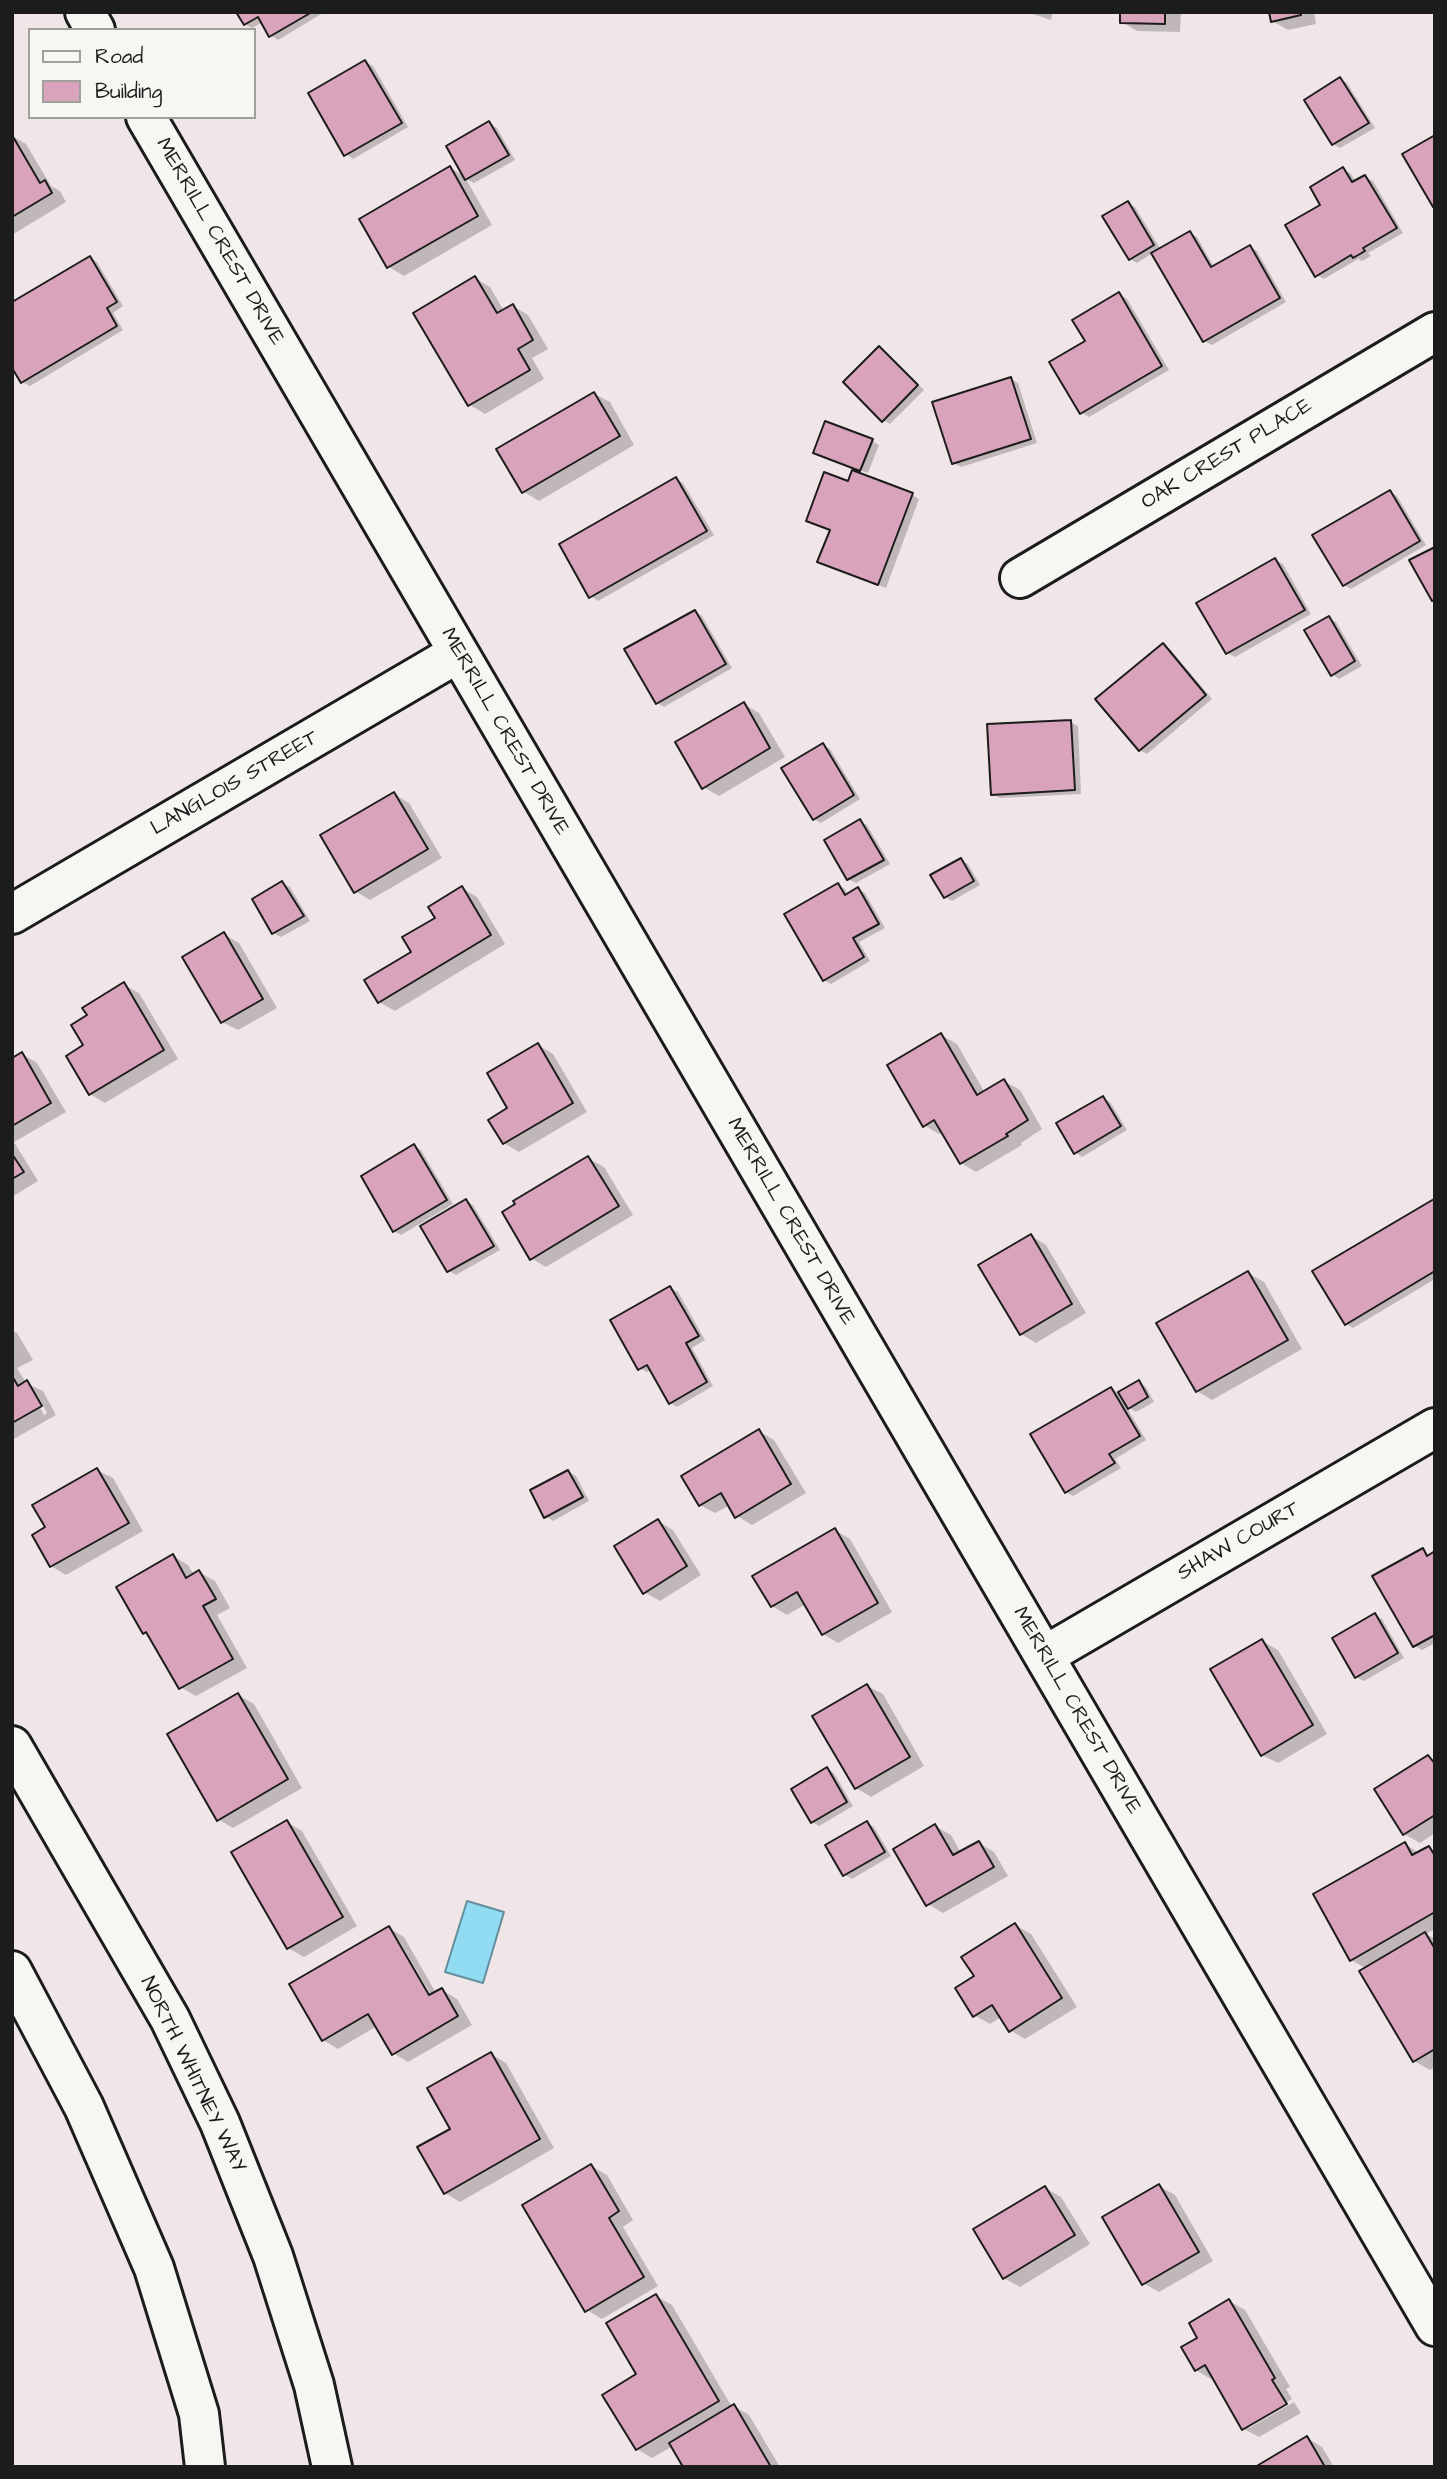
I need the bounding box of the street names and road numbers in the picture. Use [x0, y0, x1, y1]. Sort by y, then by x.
street label: MERRILL CREST DRIVE [149, 134, 289, 350]
street label: OAK CREST PLACE [1137, 394, 1317, 516]
street label: MERRILL CREST DRIVE [434, 624, 574, 840]
street label: LANGLOIS STREET [147, 726, 323, 842]
street label: MERRILL CREST DRIVE [720, 1114, 860, 1330]
street label: SHAW COURT [1174, 1497, 1304, 1587]
street label: MERRILL CREST DRIVE [1006, 1603, 1146, 1819]
street label: NORTH WHITNEY WAY [134, 1973, 250, 2177]

